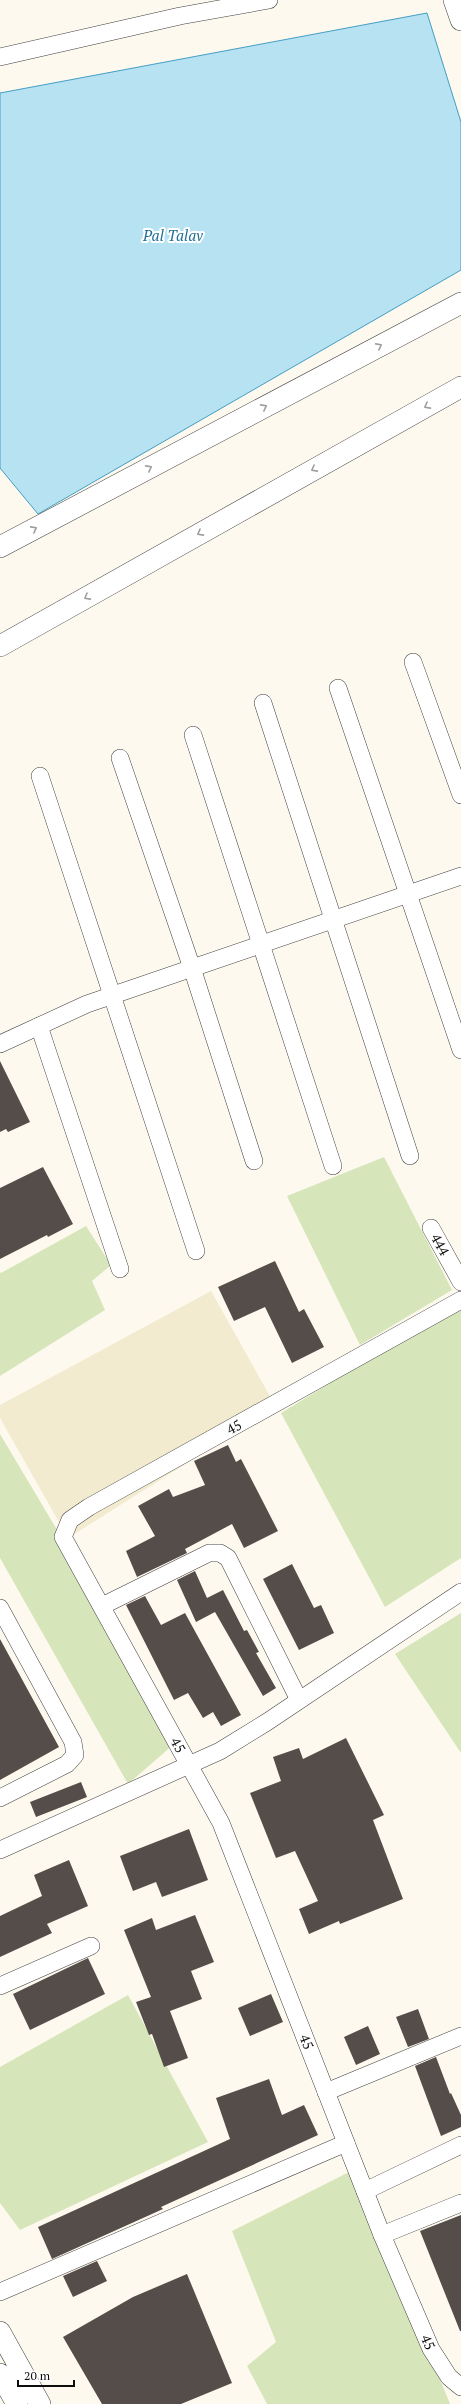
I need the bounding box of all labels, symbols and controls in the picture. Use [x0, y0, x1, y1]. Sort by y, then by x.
water label: Pal Talav [142, 225, 203, 245]
one-way arrow [375, 344, 382, 351]
one-way arrow [424, 401, 431, 408]
one-way arrow [260, 405, 267, 412]
one-way arrow [311, 465, 318, 472]
one-way arrow [145, 466, 152, 473]
one-way arrow [30, 526, 38, 534]
one-way arrow [197, 529, 205, 536]
one-way arrow [84, 592, 91, 600]
street label: 444 [427, 1230, 455, 1259]
street label: 45 [223, 1415, 245, 1438]
street label: 45 [167, 1734, 190, 1756]
street label: 45 [295, 2031, 319, 2052]
street label: 45 [417, 2331, 440, 2353]
scale bar [18, 2362, 74, 2388]
text: 20 m [24, 2368, 51, 2383]

